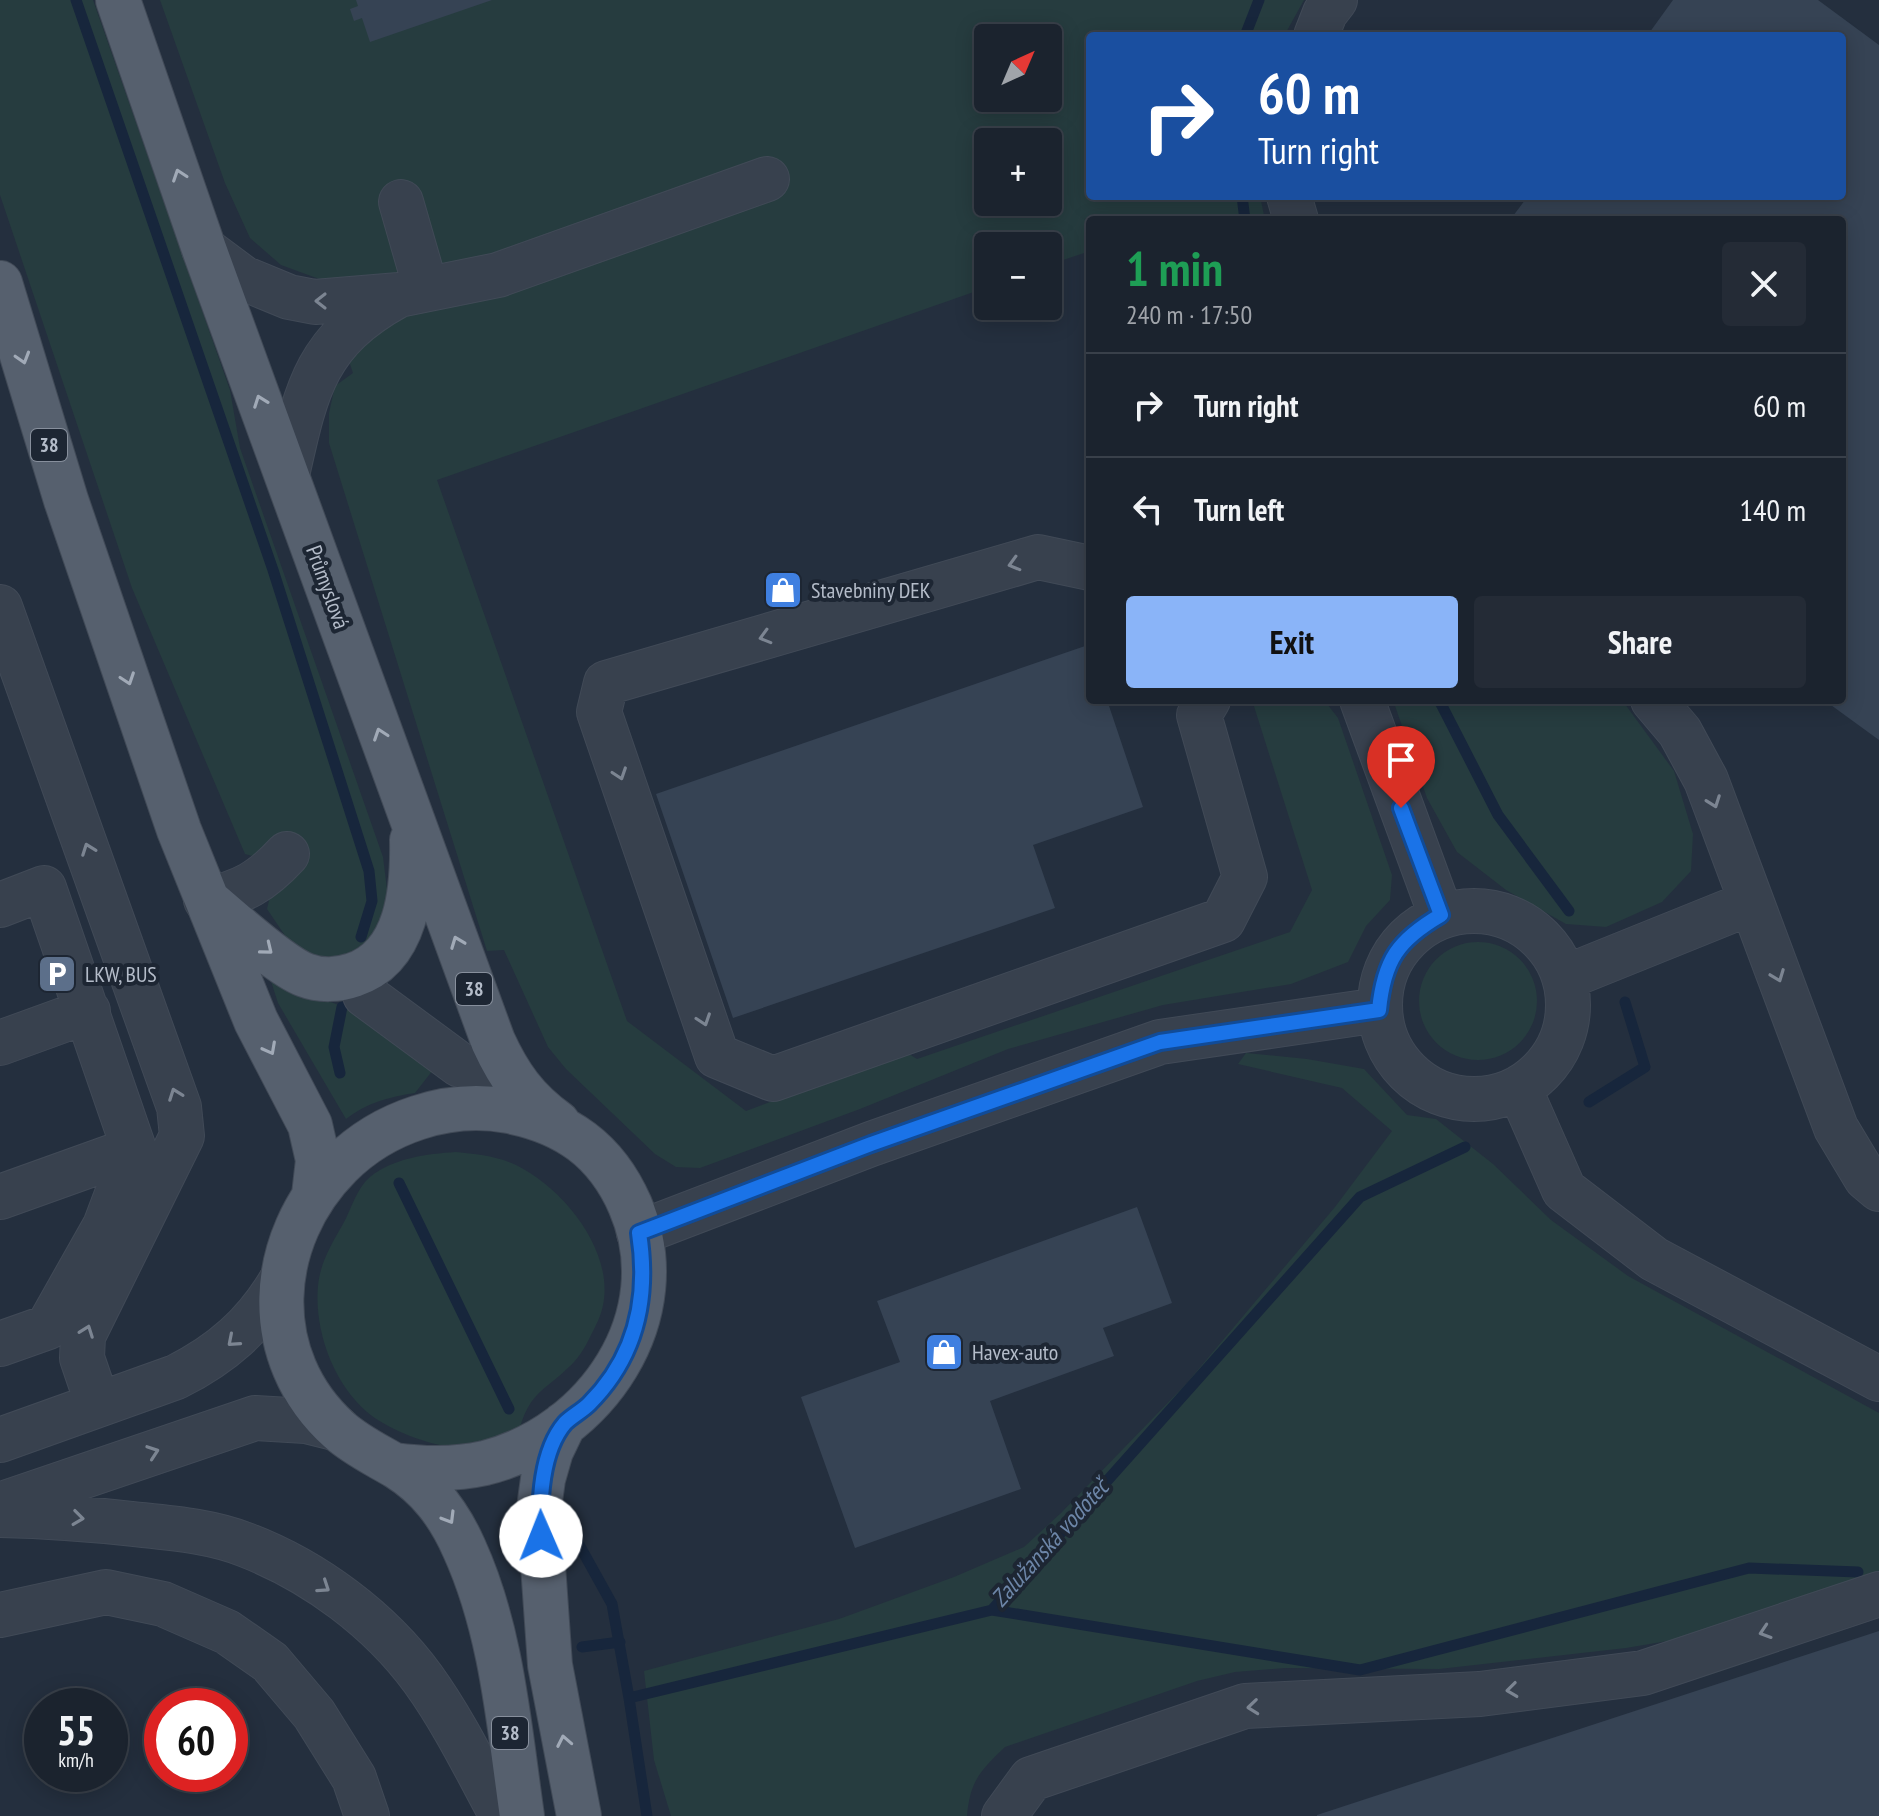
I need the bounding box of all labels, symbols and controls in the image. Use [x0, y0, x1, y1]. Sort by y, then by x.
north arrow [974, 24, 1062, 112]
map controls [974, 24, 1062, 320]
text: 60 m [1258, 57, 1360, 129]
icon: right [1126, 64, 1230, 168]
text: Turn right [1258, 127, 1379, 174]
button: + [974, 128, 1062, 216]
one-way arrow [172, 169, 189, 183]
button: − [974, 232, 1062, 320]
text: 1 min [1126, 237, 1223, 299]
button: close [1722, 242, 1806, 326]
one-way arrow [314, 292, 327, 310]
text: 240 m · 17:50 [1126, 298, 1252, 331]
one-way arrow [14, 350, 30, 364]
icon: right [1126, 383, 1170, 427]
text: Turn right [1194, 386, 1298, 425]
text: 60 m [1753, 386, 1806, 425]
one-way arrow [254, 395, 270, 409]
road number: 38 [31, 429, 67, 461]
icon: left [1126, 487, 1170, 531]
text: Turn left [1194, 490, 1284, 529]
text: 140 m [1740, 490, 1806, 529]
street label: Průmyslová [300, 541, 356, 633]
one-way arrow [1008, 555, 1022, 571]
shop icon: Stavebniny DEK [762, 569, 804, 611]
place label: Stavebniny DEK [811, 576, 931, 604]
button: Exit [1126, 596, 1458, 688]
button: Share [1474, 596, 1806, 688]
one-way arrow [758, 628, 772, 644]
one-way arrow [118, 672, 134, 686]
pin [1367, 726, 1435, 808]
one-way arrow [373, 728, 390, 742]
icon: arrive [1379, 738, 1423, 782]
one-way arrow [611, 766, 627, 780]
one-way arrow [1704, 794, 1720, 808]
one-way arrow [81, 843, 97, 857]
one-way arrow [450, 936, 467, 950]
one-way arrow [258, 939, 273, 953]
parking icon: LKW, BUS [36, 953, 78, 995]
place label: LKW, BUS [85, 960, 157, 988]
one-way arrow [1768, 968, 1785, 982]
road number: 38 [456, 973, 492, 1005]
one-way arrow [695, 1012, 711, 1026]
one-way arrow [261, 1040, 276, 1055]
one-way arrow [168, 1088, 184, 1102]
one-way arrow [78, 1325, 94, 1339]
one-way arrow [227, 1331, 242, 1346]
shop icon: Havex-auto [923, 1331, 965, 1373]
place label: Havex-auto [972, 1338, 1058, 1366]
one-way arrow [146, 1446, 160, 1462]
water label: Zalužanská vodoteč [984, 1469, 1118, 1613]
position arrow [499, 1494, 583, 1578]
one-way arrow [72, 1509, 85, 1526]
one-way arrow [439, 1509, 455, 1524]
one-way arrow [316, 1578, 330, 1593]
one-way arrow [1758, 1623, 1772, 1639]
one-way arrow [1506, 1681, 1519, 1698]
speed limit sign: 60 [144, 1688, 248, 1792]
one-way arrow [1246, 1698, 1259, 1715]
text: 55 [57, 1704, 95, 1756]
road number: 38 [492, 1717, 528, 1749]
one-way arrow [557, 1734, 574, 1747]
text: km/h [58, 1747, 94, 1773]

